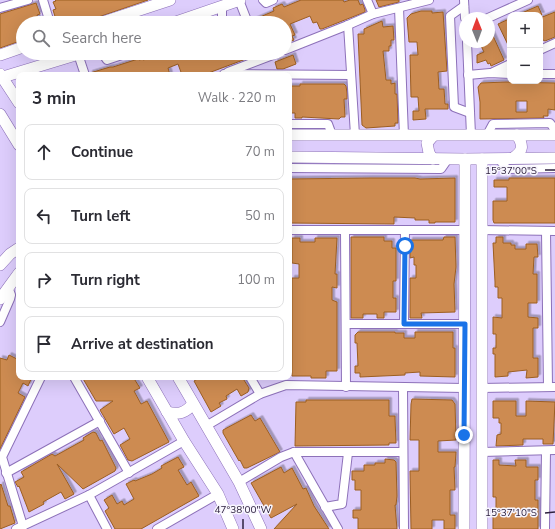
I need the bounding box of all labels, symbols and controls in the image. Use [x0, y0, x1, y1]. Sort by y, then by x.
north arrow [459, 12, 495, 48]
map controls [507, 12, 543, 84]
button: + [507, 12, 543, 48]
search box [16, 16, 292, 60]
icon: search [30, 27, 52, 49]
text: Search here [62, 28, 142, 48]
button: − [507, 48, 543, 84]
text: 3 min [32, 87, 76, 110]
text: Walk · 220 m [198, 89, 276, 107]
icon: ahead [33, 141, 55, 163]
text: Continue [71, 142, 133, 162]
text: 70 m [245, 143, 275, 161]
text: 15°37'00"S [485, 164, 537, 178]
icon: left [33, 205, 55, 227]
text: Turn left [71, 206, 130, 226]
text: 50 m [245, 207, 275, 225]
route start [396, 237, 414, 255]
icon: right [33, 269, 55, 291]
text: Turn right [71, 270, 140, 290]
text: 100 m [237, 271, 275, 289]
icon: arrive [33, 333, 55, 355]
text: Arrive at destination [71, 334, 214, 354]
route end [455, 426, 473, 444]
text: 47°38'00"W [215, 503, 271, 517]
text: 15°37'10"S [485, 506, 537, 520]

